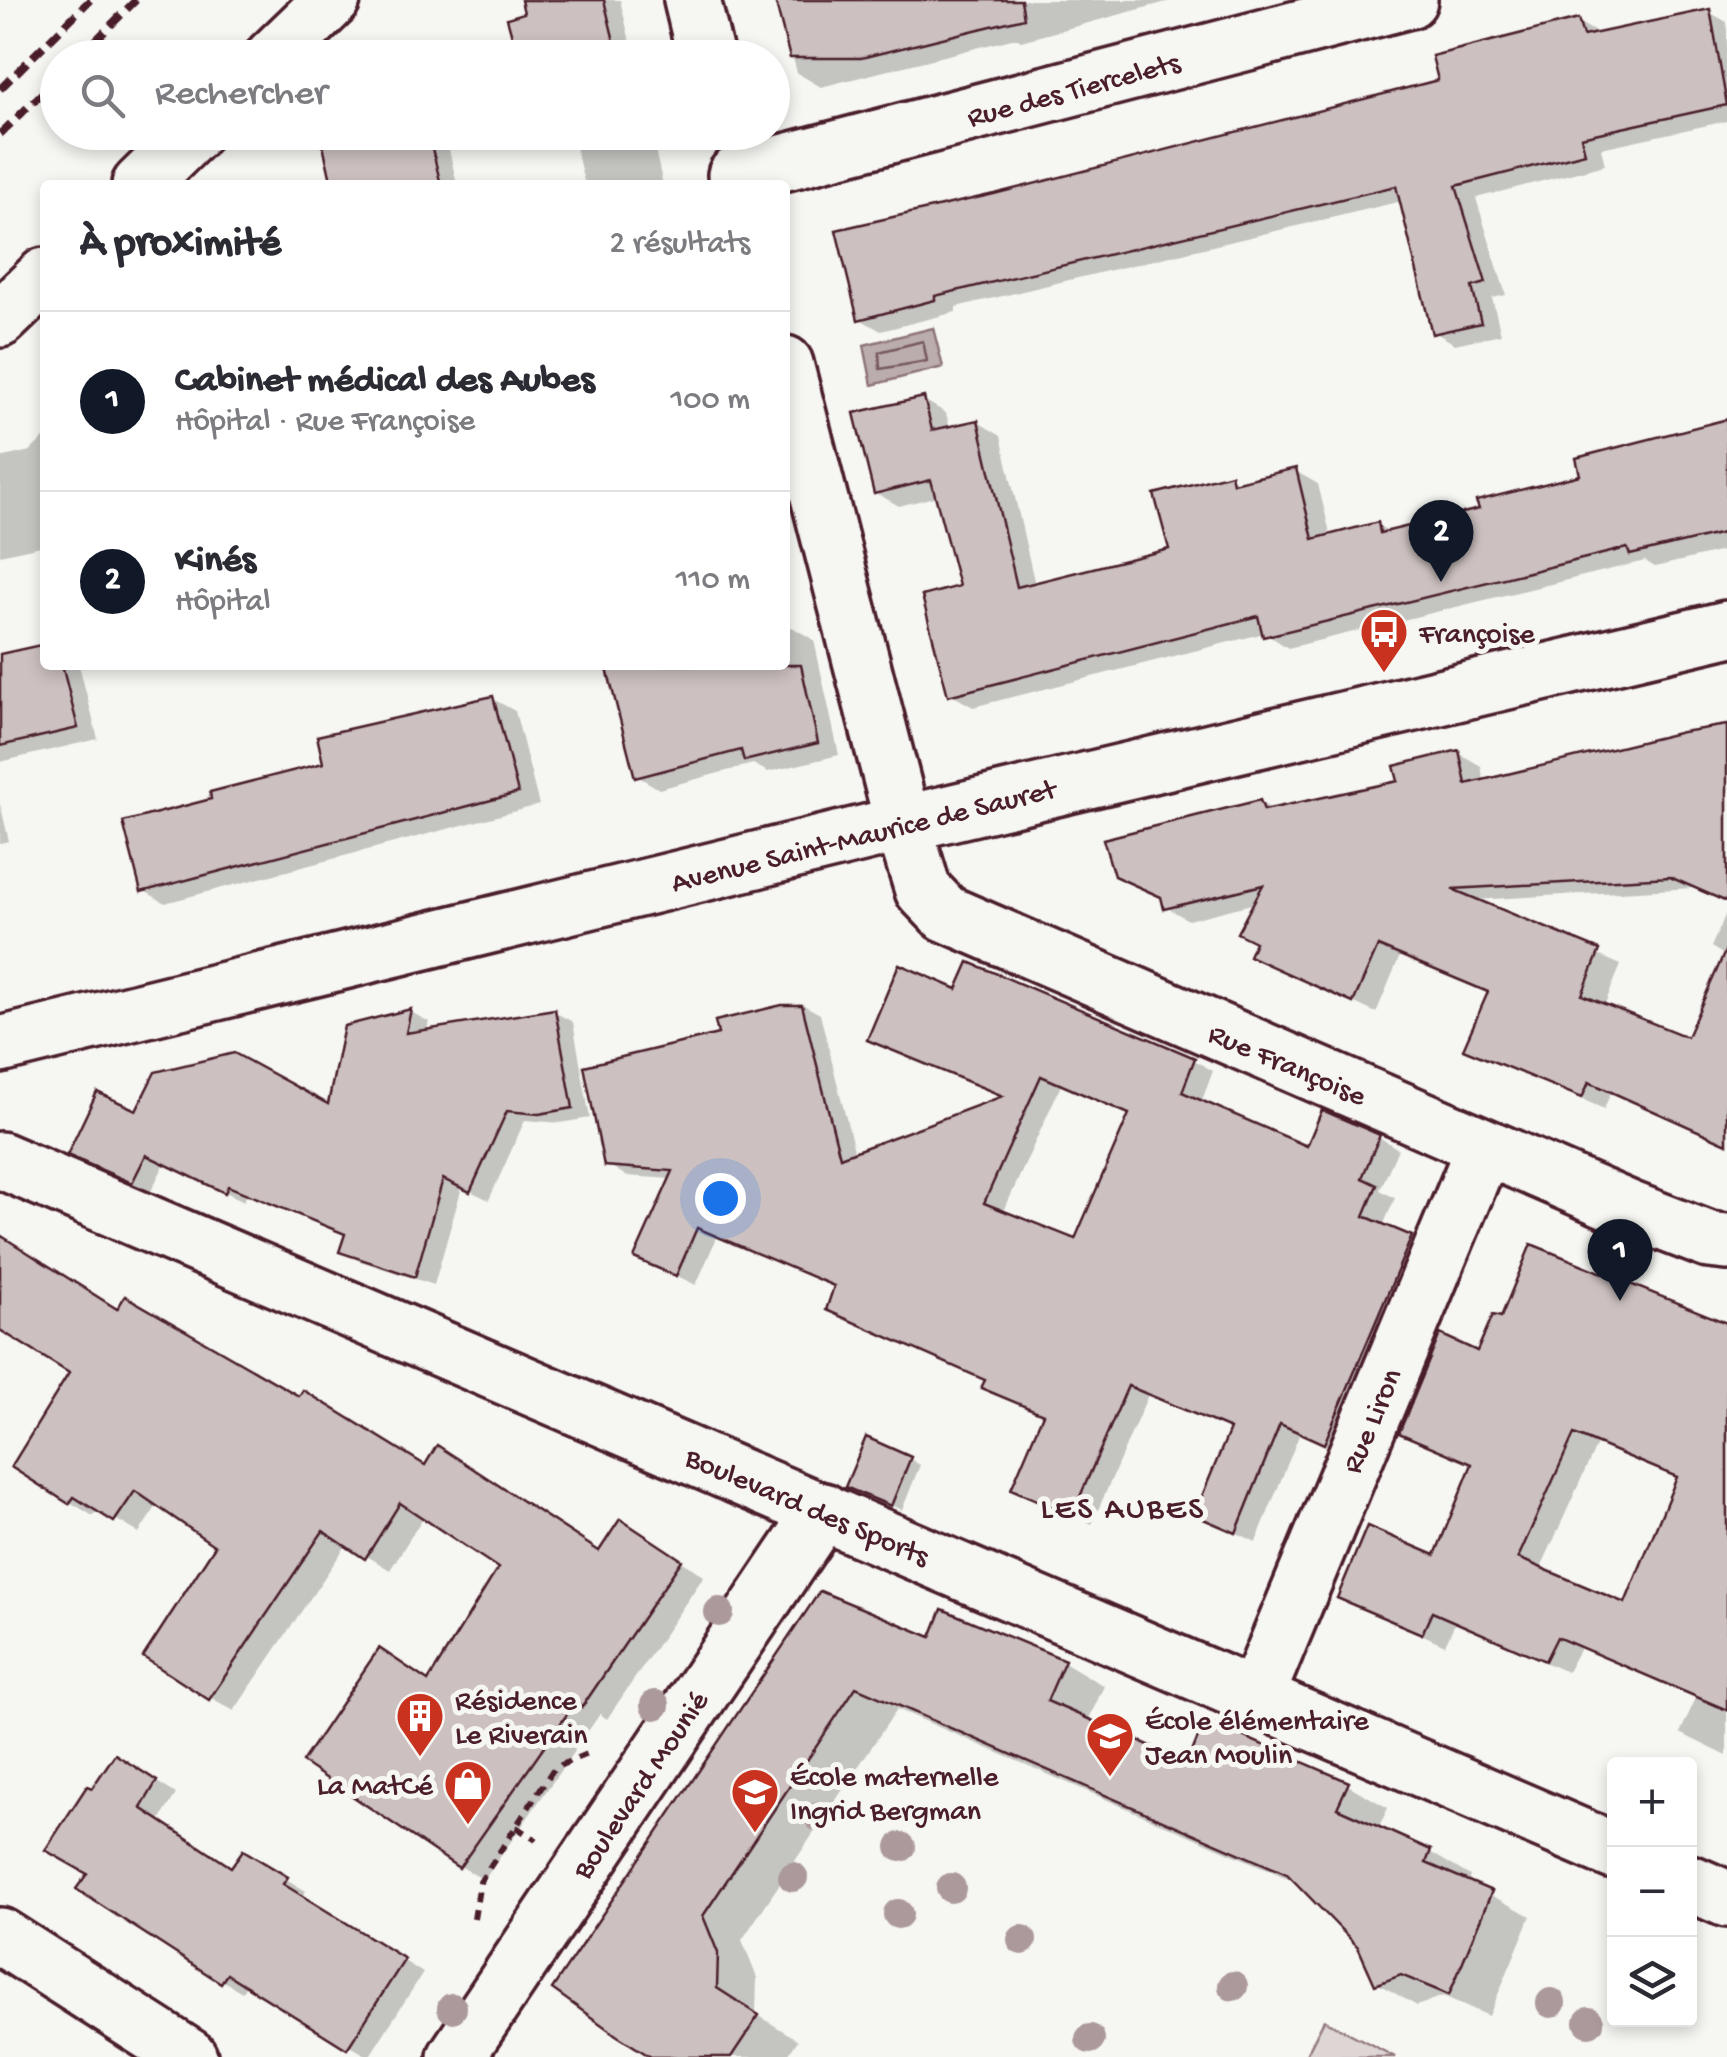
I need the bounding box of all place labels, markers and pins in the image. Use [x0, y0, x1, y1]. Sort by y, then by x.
pin: 2 [1408, 500, 1474, 582]
bus stop icon: Françoise [1358, 606, 1410, 674]
place label: Françoise [1418, 619, 1535, 654]
pin: 1 [1588, 1218, 1652, 1301]
place label: Résidence Le Riverain [455, 1686, 588, 1755]
building icon: Résidence Le Riverain [394, 1690, 446, 1758]
place label: École élémentaire Jean Moulin [1145, 1706, 1369, 1775]
school or university icon: École élémentaire Jean Moulin [1084, 1710, 1136, 1778]
shop icon: La MatCé [442, 1758, 494, 1826]
place label: École maternelle Ingrid Bergman [790, 1762, 999, 1831]
school or university icon: École maternelle Ingrid Bergman [729, 1766, 781, 1834]
place label: La MatCé [317, 1771, 434, 1806]

